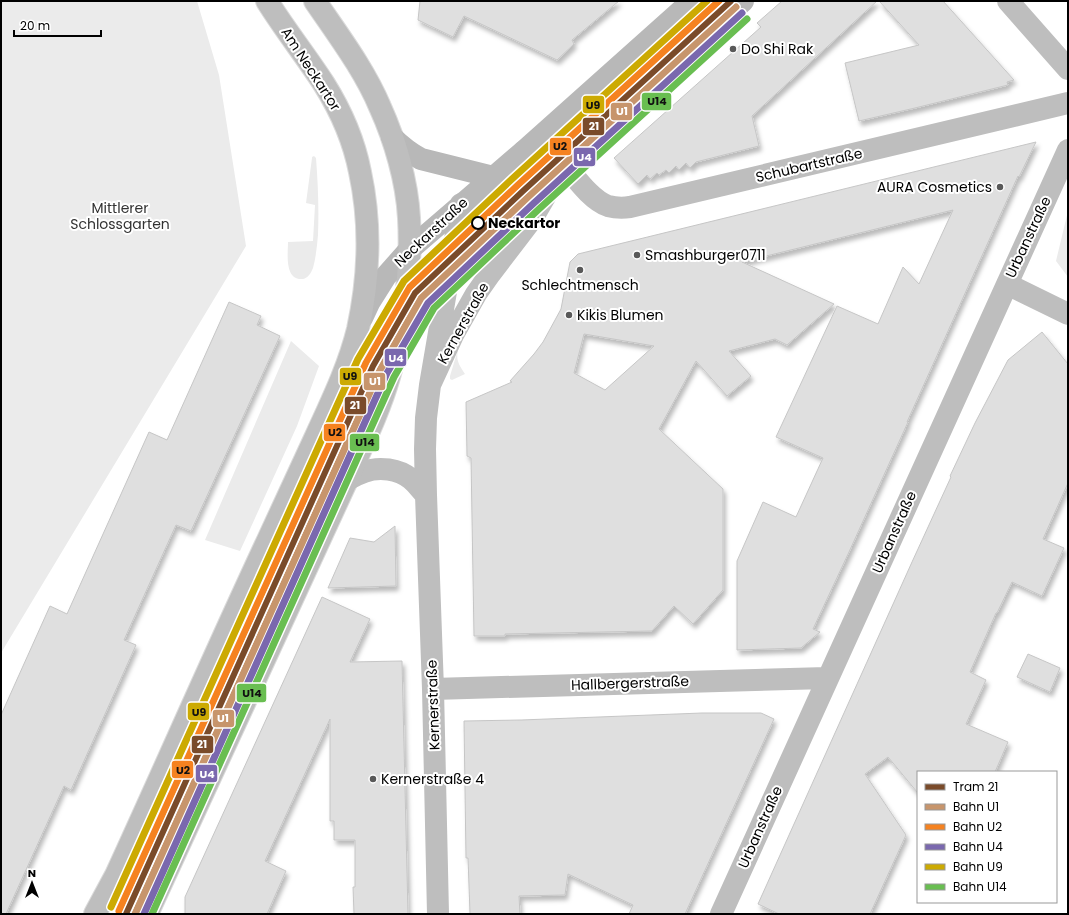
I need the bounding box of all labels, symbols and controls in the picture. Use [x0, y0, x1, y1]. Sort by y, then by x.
scale bar [14, 12, 101, 38]
text: 20 m [20, 17, 50, 34]
street label: Am Neckartor [277, 23, 345, 115]
place label: Do Shi Rak [741, 39, 814, 59]
marker: Do Shi Rak [728, 44, 738, 54]
line badge: U14 [641, 92, 672, 111]
text: U14 [647, 93, 667, 109]
line badge: U9 [582, 95, 605, 114]
text: U9 [586, 97, 600, 113]
line badge: U1 [610, 102, 633, 121]
text: U1 [616, 103, 628, 119]
line badge: 21 [582, 117, 605, 136]
text: 21 [589, 118, 599, 134]
line badge: U2 [549, 137, 572, 156]
text: U2 [553, 138, 567, 154]
street label: Schubartstraße [754, 143, 865, 187]
line badge: U4 [573, 147, 596, 167]
text: U4 [576, 149, 592, 165]
place label: AURA Cosmetics [877, 177, 992, 197]
marker: AURA Cosmetics [995, 182, 1005, 192]
street label: Neckarstraße [390, 192, 473, 271]
street label: Urbanstraße [1000, 193, 1056, 281]
park label: Mittlerer Schlossgarten [70, 198, 170, 234]
place label: Neckartor [488, 213, 560, 233]
marker: Neckartor [471, 216, 485, 230]
place label: Smashburger0711 [645, 245, 766, 265]
marker: Smashburger0711 [632, 250, 642, 260]
marker: Schlechtmensch [575, 265, 585, 275]
place label: Schlechtmensch [521, 275, 639, 295]
street label: Kernerstraße [432, 278, 494, 367]
place label: Kikis Blumen [577, 305, 664, 325]
marker: Kikis Blumen [564, 310, 574, 320]
line badge: U4 [384, 348, 407, 367]
text: U4 [388, 350, 404, 366]
line badge: U9 [339, 367, 362, 386]
text: U9 [343, 368, 357, 384]
line badge: U1 [363, 372, 386, 391]
text: U1 [369, 373, 381, 389]
line badge: 21 [344, 396, 367, 415]
text: 21 [350, 397, 360, 413]
line badge: U2 [323, 423, 346, 442]
text: U2 [328, 424, 342, 440]
line badge: U14 [349, 433, 380, 452]
text: U14 [355, 434, 375, 450]
street label: Urbanstraße [867, 488, 921, 576]
street label: Kernerstraße [421, 659, 445, 751]
street label: Hallbergerstraße [571, 671, 690, 695]
line badge: U14 [236, 683, 267, 703]
text: U14 [242, 685, 262, 701]
line badge: U9 [187, 702, 210, 721]
text: U9 [192, 704, 206, 720]
line badge: U1 [212, 709, 235, 728]
text: U1 [217, 710, 229, 726]
line badge: 21 [191, 735, 214, 754]
text: 21 [197, 736, 207, 752]
line badge: U2 [171, 760, 194, 779]
text: U2 [176, 762, 190, 778]
line badge: U4 [195, 764, 218, 783]
text: U4 [199, 766, 215, 782]
place label: Kernerstraße 4 [381, 769, 484, 789]
legend [917, 771, 1057, 903]
marker: Kernerstraße 4 [368, 774, 378, 784]
text: Tram 21 [953, 778, 998, 795]
street label: Urbanstraße [733, 783, 787, 871]
text: Bahn U1 [953, 798, 999, 815]
text: Bahn U2 [953, 818, 1002, 835]
text: Bahn U4 [953, 838, 1003, 855]
text: Bahn U9 [953, 858, 1003, 875]
north arrow [12, 863, 52, 903]
text: N [28, 865, 36, 881]
text: Bahn U14 [953, 878, 1007, 895]

